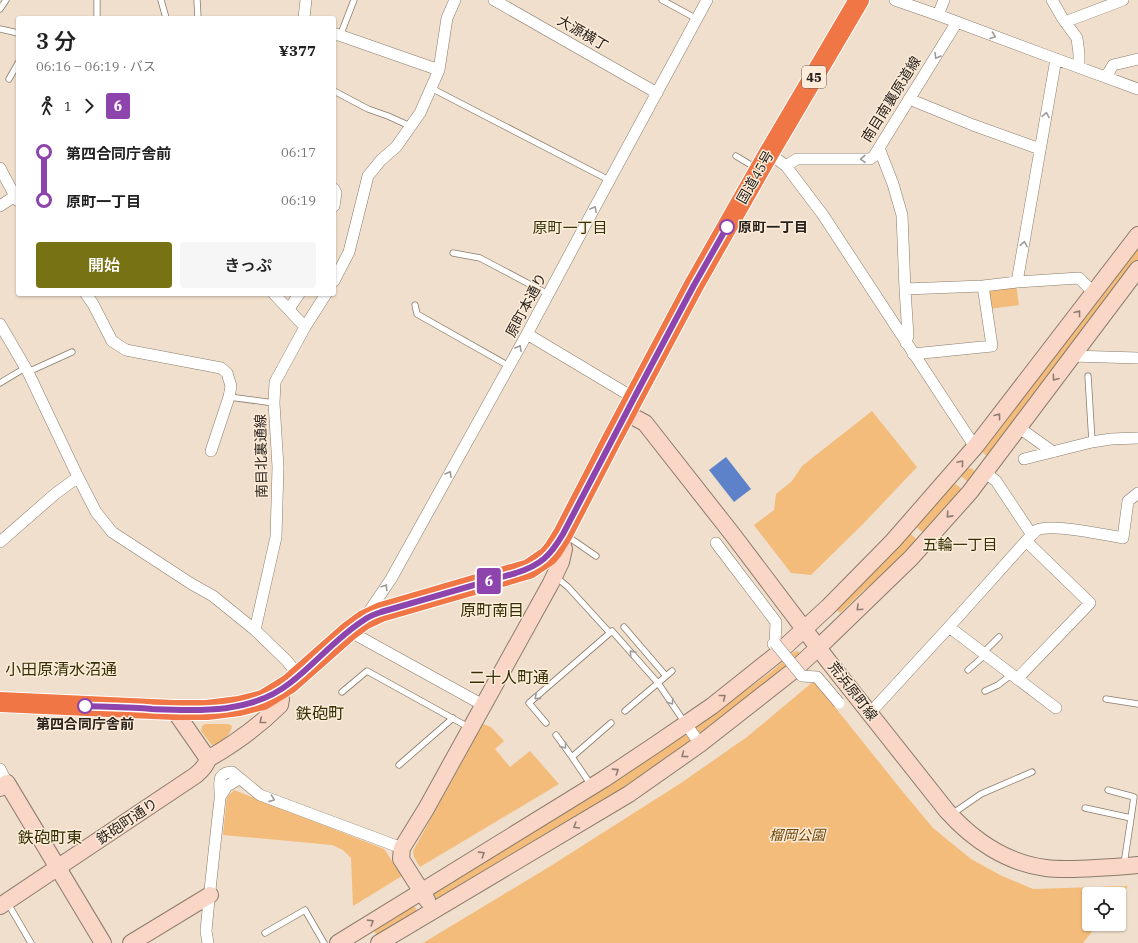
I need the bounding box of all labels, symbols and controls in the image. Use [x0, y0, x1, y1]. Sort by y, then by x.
street label: 大源横丁 [554, 11, 612, 55]
text: 3 分 [36, 26, 76, 55]
one-way arrow [990, 32, 997, 40]
text: ¥377 [279, 41, 316, 60]
one-way arrow [934, 52, 941, 59]
street label: 南目南裏原道線 [857, 53, 925, 145]
text: 06:16 – 06:19 · バス [36, 58, 156, 75]
road number: 45 [802, 66, 826, 88]
icon: walk [36, 95, 58, 117]
icon: forward [78, 95, 100, 117]
text: 6 [114, 97, 122, 115]
text: 1 [64, 98, 72, 115]
one-way arrow [1041, 112, 1049, 119]
text: 第四合同庁舎前 [66, 144, 171, 163]
text: 06:17 [281, 144, 316, 161]
street label: 国道45号 [733, 147, 777, 207]
one-way arrow [860, 155, 866, 163]
text: 原町一丁目 [66, 192, 141, 211]
text: 06:19 [281, 192, 316, 209]
one-way arrow [589, 205, 597, 213]
district label: 原町一丁目 [532, 218, 608, 237]
place label: 原町一丁目 [738, 218, 808, 236]
marker: 原町一丁目 [719, 219, 735, 235]
one-way arrow [1019, 240, 1027, 247]
button: 開始 [36, 242, 172, 288]
button: きっぷ [180, 242, 316, 288]
street label: 原町本通り [502, 270, 550, 340]
one-way arrow [1073, 311, 1080, 318]
one-way arrow [515, 345, 522, 352]
one-way arrow [1052, 374, 1060, 381]
street label: 南目北裏通線 [251, 414, 271, 498]
one-way arrow [994, 414, 1001, 421]
one-way arrow [956, 461, 963, 468]
one-way arrow [444, 470, 452, 478]
one-way arrow [946, 510, 954, 518]
district label: 五輪一丁目 [922, 535, 998, 554]
line badge: 6 [476, 568, 502, 594]
text: 6 [485, 572, 493, 590]
one-way arrow [380, 584, 388, 591]
district label: 原町南目 [460, 600, 524, 620]
one-way arrow [856, 604, 864, 611]
one-way arrow [630, 651, 637, 658]
street label: 荒浜原町線 [824, 658, 882, 724]
district label: 小田原清水沼通 [5, 659, 117, 679]
district label: 二十人町通 [469, 667, 549, 687]
one-way arrow [534, 692, 541, 699]
one-way arrow [718, 694, 725, 701]
marker: 第四合同庁舎前 [77, 698, 93, 714]
one-way arrow [666, 698, 673, 705]
district label: 鉄砲町 [296, 703, 344, 723]
place label: 第四合同庁舎前 [36, 715, 134, 733]
one-way arrow [260, 717, 267, 724]
one-way arrow [559, 742, 567, 749]
one-way arrow [682, 750, 689, 757]
one-way arrow [612, 769, 619, 776]
street label: 鉄砲町通り [93, 794, 161, 848]
one-way arrow [268, 795, 275, 803]
one-way arrow [573, 821, 580, 828]
park label: 榴岡公園 [769, 826, 827, 844]
district label: 鉄砲町東 [18, 827, 82, 847]
one-way arrow [478, 852, 485, 859]
map controls [1082, 887, 1126, 931]
button: locate [1082, 887, 1126, 931]
one-way arrow [367, 920, 374, 927]

